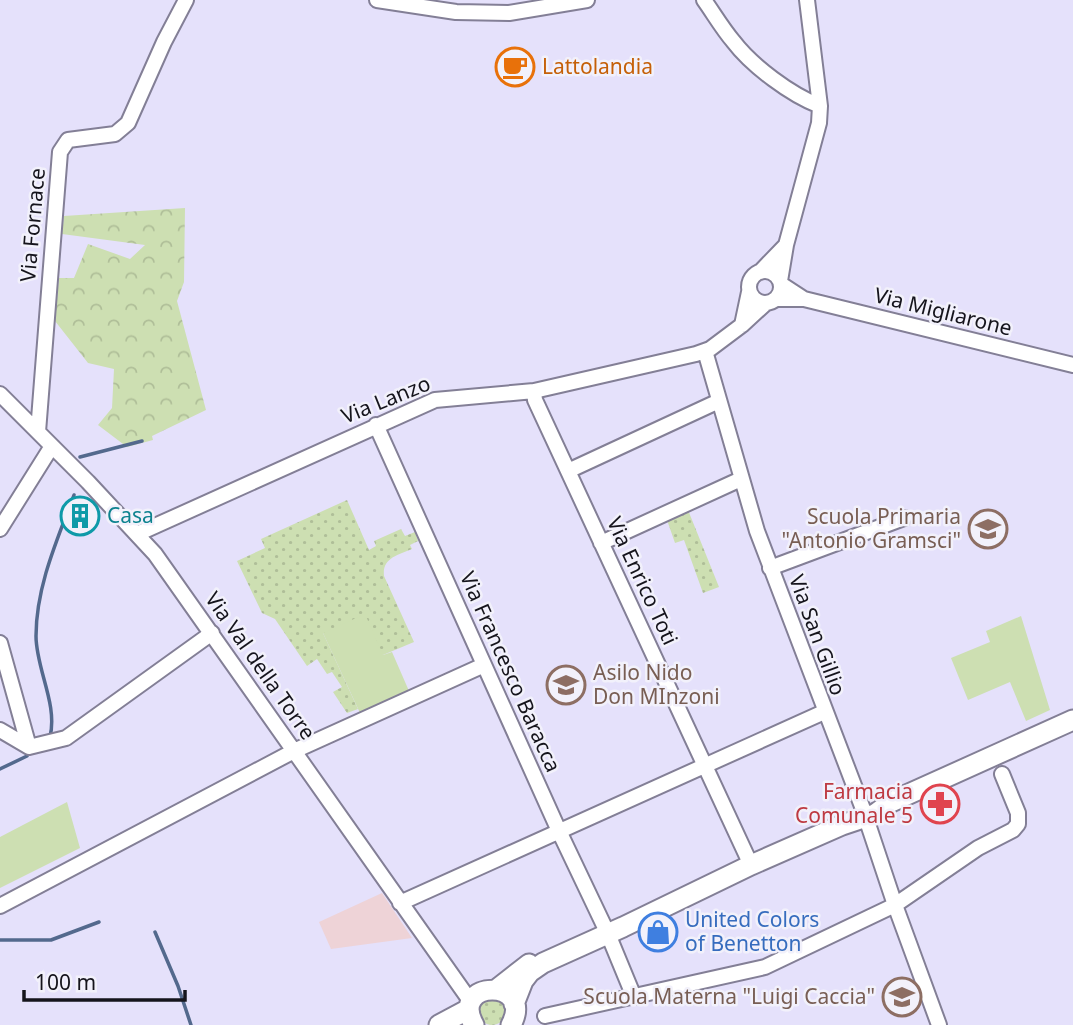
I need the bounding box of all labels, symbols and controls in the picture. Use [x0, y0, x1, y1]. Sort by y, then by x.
cafe icon: Lattolandia [494, 46, 536, 88]
place label: Lattolandia [542, 52, 653, 80]
street label: Via Fornace [13, 167, 51, 283]
street label: Via Migliarone [871, 280, 1015, 342]
street label: Via Lanzo [337, 369, 434, 430]
building icon: Casa [59, 495, 101, 537]
place label: Casa [107, 501, 154, 529]
place label: Scuola Primaria "Antonio Gramsci" [782, 502, 961, 554]
school or university icon: Scuola Primaria "Antonio Gramsci" [967, 508, 1009, 550]
street label: Via Enrico Toti [601, 512, 685, 649]
street label: Via Francesco Baracca [454, 567, 568, 776]
street label: Via San Gillio [783, 570, 853, 699]
street label: Via Val della Torre [199, 586, 322, 745]
place label: Asilo Nido Don MInzoni [593, 658, 720, 710]
school or university icon: Asilo Nido Don MInzoni [545, 664, 587, 706]
place label: Farmacia Comunale 5 [795, 777, 913, 829]
pharmacy icon: Farmacia Comunale 5 [919, 783, 961, 825]
place label: United Colors of Benetton [685, 905, 819, 957]
shop icon: United Colors of Benetton [637, 911, 679, 953]
scale bar [24, 958, 186, 1002]
text: 100 m [35, 968, 96, 996]
school or university icon: Scuola Materna "Luigi Caccia" [881, 976, 923, 1018]
place label: Scuola Materna "Luigi Caccia" [583, 982, 875, 1010]

